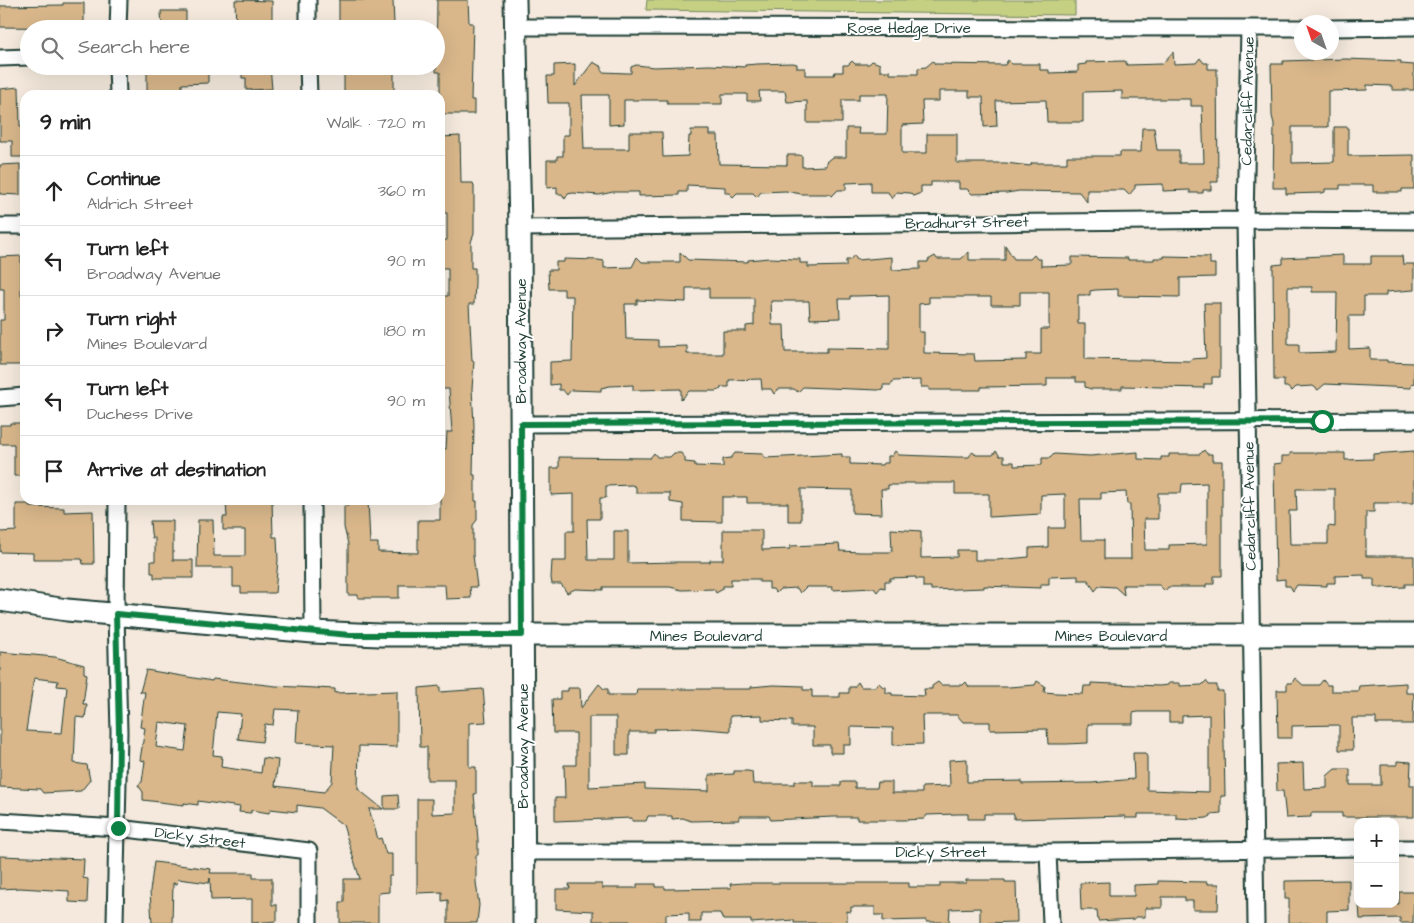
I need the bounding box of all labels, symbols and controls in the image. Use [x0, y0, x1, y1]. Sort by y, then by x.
north arrow [1294, 15, 1339, 60]
street label: Rose Hedge Drive [847, 18, 971, 40]
search box [20, 20, 445, 75]
icon: search [38, 34, 66, 62]
text: Search here [78, 34, 190, 61]
street label: Cedarcliff Avenue [1236, 36, 1260, 166]
text: 9 min [40, 108, 90, 137]
text: Walk · 720 m [326, 112, 425, 134]
text: Continue [87, 166, 161, 193]
icon: ahead [40, 177, 68, 205]
text: 360 m [378, 180, 425, 202]
text: Aldrich Street [87, 193, 193, 215]
street label: Bradhurst Street [905, 211, 1029, 235]
text: Turn left [87, 236, 168, 263]
icon: left [40, 247, 68, 275]
text: 90 m [387, 250, 425, 272]
text: Broadway Avenue [87, 263, 221, 285]
street label: Broadway Avenue [511, 278, 533, 404]
text: Turn right [87, 306, 176, 333]
icon: right [40, 317, 68, 345]
text: 180 m [384, 320, 425, 342]
text: Mines Boulevard [87, 333, 207, 355]
text: Turn left [87, 376, 168, 403]
icon: left [40, 387, 68, 415]
text: 90 m [387, 390, 425, 412]
text: Duchess Drive [87, 403, 193, 425]
route start [1311, 410, 1334, 433]
street label: Cedarcliff Avenue [1238, 441, 1262, 571]
icon: arrive [40, 457, 68, 485]
text: Arrive at destination [87, 457, 266, 484]
street label: Mines Boulevard [650, 626, 763, 647]
street label: Mines Boulevard [1055, 626, 1168, 647]
street label: Broadway Avenue [513, 683, 535, 809]
route end [107, 817, 130, 840]
map controls [1354, 818, 1399, 908]
button: + [1354, 818, 1399, 863]
street label: Dicky Street [153, 822, 247, 855]
street label: Dicky Street [895, 842, 987, 864]
button: − [1354, 863, 1399, 908]

